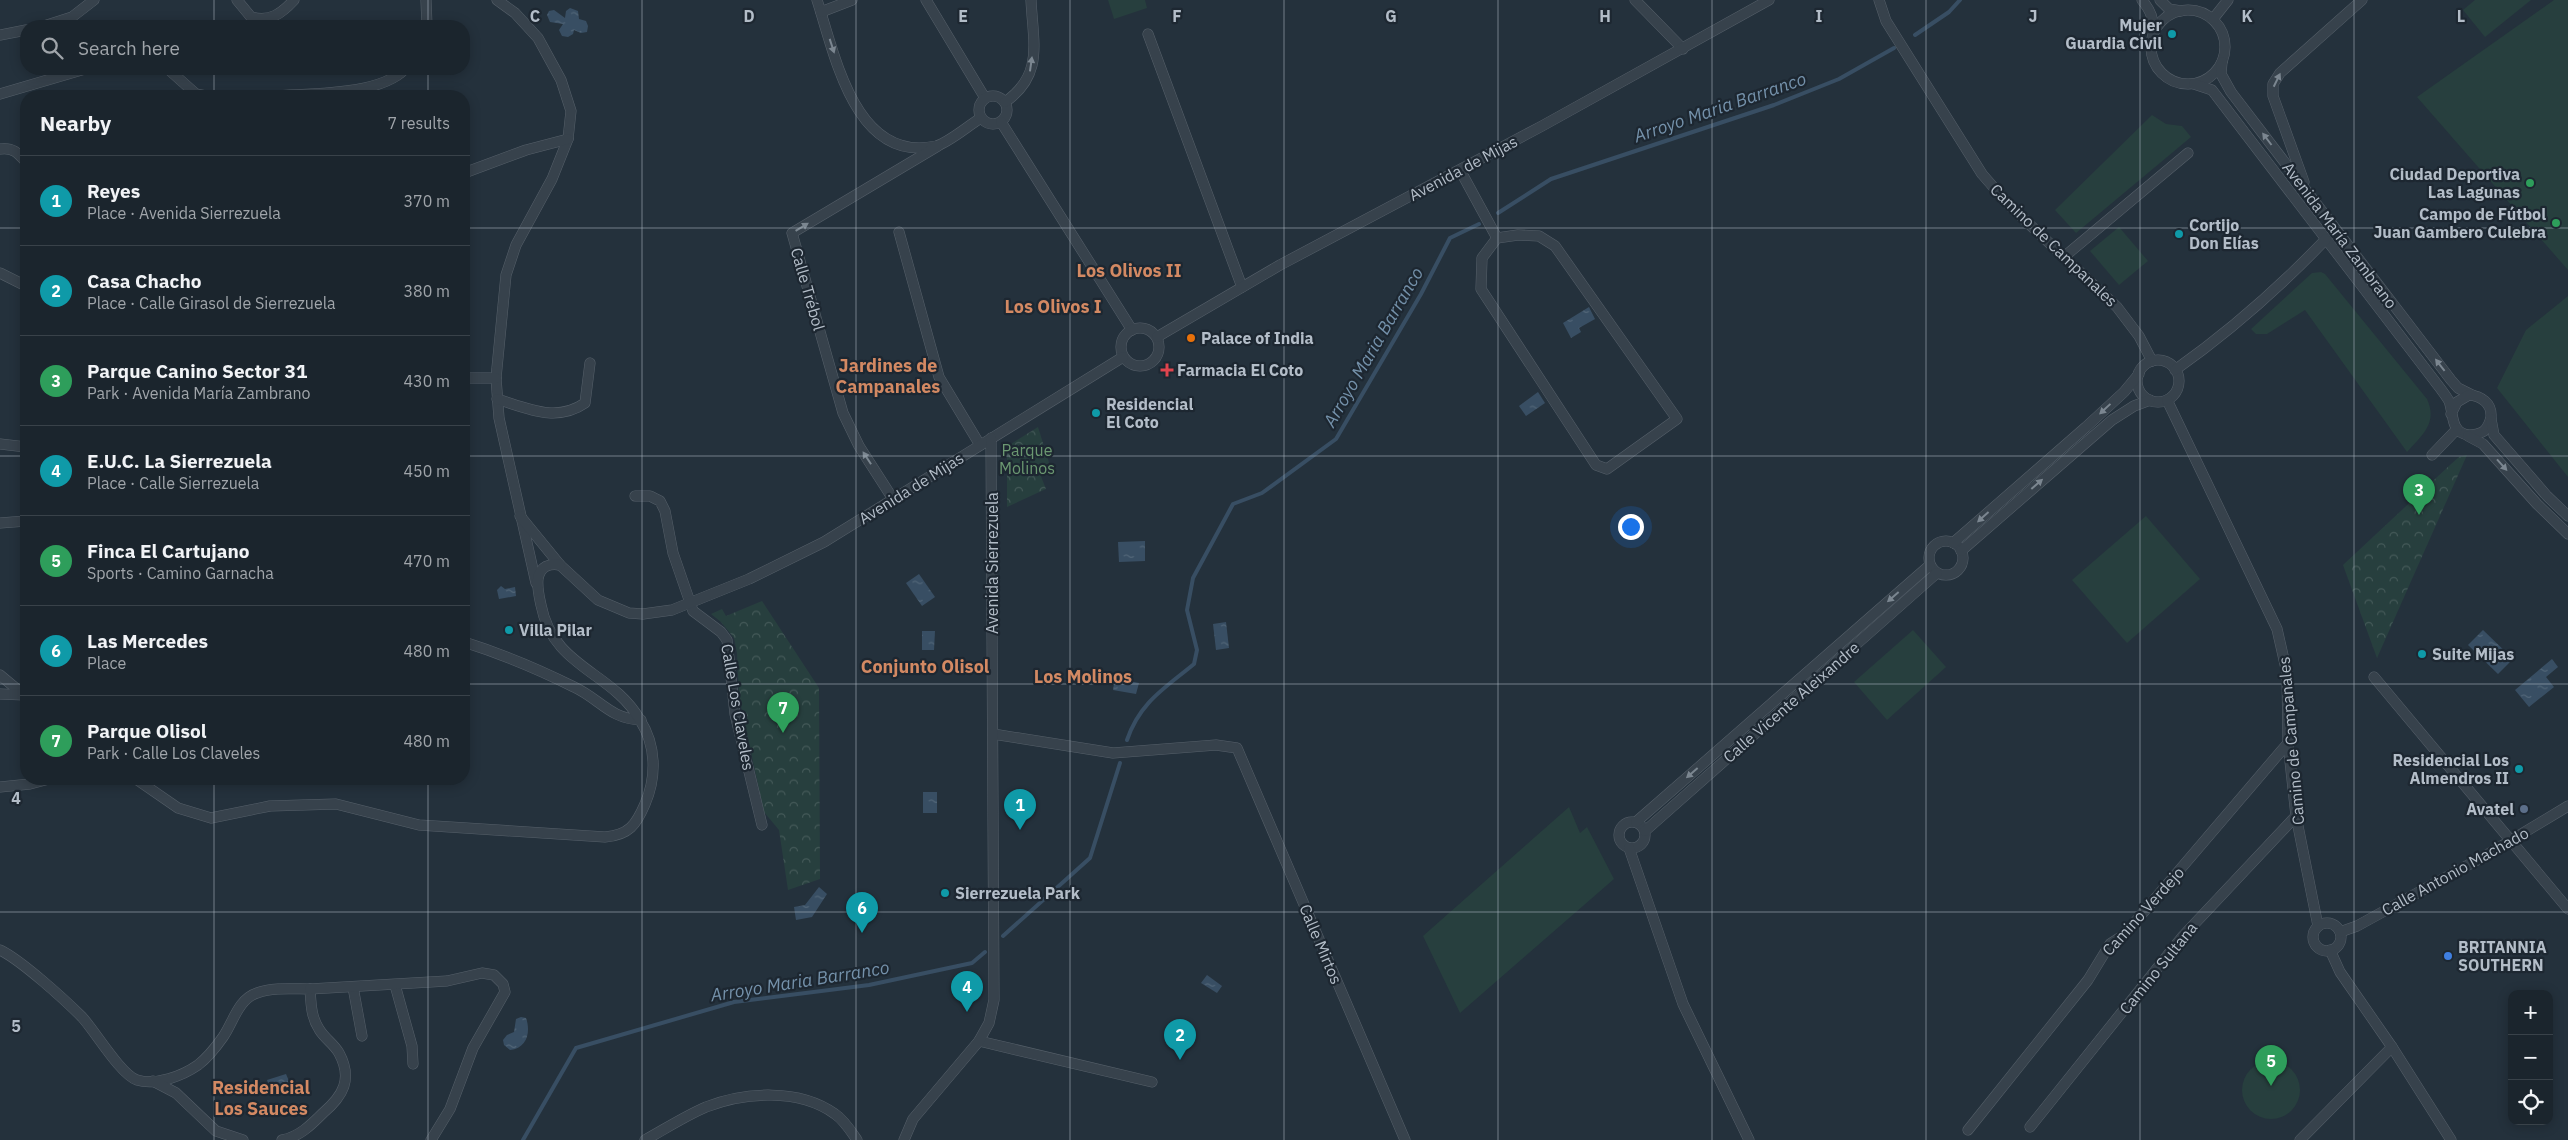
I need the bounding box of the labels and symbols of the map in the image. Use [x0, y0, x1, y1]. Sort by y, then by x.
text: C [530, 6, 540, 26]
text: D [743, 6, 755, 26]
text: E [958, 6, 968, 26]
text: F [1172, 6, 1182, 26]
text: G [1385, 6, 1397, 26]
text: H [1599, 6, 1611, 26]
text: I [1816, 6, 1823, 26]
text: J [2029, 6, 2037, 26]
text: K [2241, 6, 2253, 26]
text: L [2457, 6, 2465, 26]
place label: Mujer Guardia Civil [2065, 15, 2163, 53]
marker: Mujer Guardia Civil [2166, 28, 2178, 40]
one-way arrow [829, 39, 837, 54]
one-way arrow [1028, 56, 1036, 72]
water label: Arroyo Maria Barranco [1630, 67, 1809, 148]
one-way arrow [2272, 73, 2281, 88]
street label: Avenida de Mijas [1405, 131, 1521, 205]
one-way arrow [2261, 133, 2272, 146]
street label: Avenida María Zambrano [2278, 158, 2402, 312]
place label: Ciudad Deportiva Las Lagunas [2389, 164, 2520, 202]
marker: Ciudad Deportiva Las Lagunas [2524, 177, 2536, 189]
street label: Camino de Campanales [1986, 179, 2122, 311]
place label: Campo de Fútbol Juan Gambero Culebra [2373, 204, 2546, 242]
place label: Cortijo Don Elías [2189, 215, 2259, 253]
marker: Campo de Fútbol Juan Gambero Culebra [2550, 217, 2562, 229]
one-way arrow [796, 223, 809, 232]
marker: Cortijo Don Elías [2173, 228, 2185, 240]
street label: Calle Trébol [787, 245, 829, 333]
district label: Los Olivos II [1077, 259, 1181, 282]
water label: Arroyo Maria Barranco [1317, 263, 1428, 432]
district label: Los Olivos I [1004, 295, 1102, 318]
place label: Palace of India [1201, 328, 1314, 348]
marker: Palace of India [1185, 332, 1197, 344]
district label: Jardines de Campanales [836, 354, 940, 398]
one-way arrow [2434, 359, 2445, 372]
place label: Farmacia El Coto [1177, 360, 1303, 380]
marker: Farmacia El Coto [1161, 364, 1173, 376]
place label: Residencial El Coto [1106, 394, 1193, 432]
one-way arrow [2099, 403, 2111, 415]
marker: Residencial El Coto [1090, 407, 1102, 419]
park label: Parque Molinos [999, 440, 1055, 478]
street label: Avenida de Mijas [855, 448, 967, 528]
one-way arrow [862, 452, 871, 465]
one-way arrow [2496, 458, 2508, 470]
pin: 3 [2403, 474, 2435, 515]
one-way arrow [2031, 479, 2044, 490]
street label: Avenida Sierrezuela [982, 492, 1002, 634]
one-way arrow [1977, 511, 1990, 522]
your location [1618, 514, 1644, 540]
one-way arrow [1888, 591, 1900, 603]
place label: Villa Pilar [519, 620, 592, 640]
marker: Villa Pilar [503, 624, 515, 636]
street label: Calle Vicente Aleixandre [1719, 637, 1864, 767]
street label: Calle Los Claveles [717, 642, 759, 772]
place label: Suite Mijas [2432, 644, 2514, 664]
marker: Suite Mijas [2416, 648, 2428, 660]
district label: Conjunto Olisol [861, 655, 990, 678]
street label: Camino de Campanales [2274, 656, 2308, 826]
district label: Los Molinos [1034, 665, 1132, 688]
pin: 7 [767, 692, 799, 733]
place label: Residencial Los Almendros II [2393, 750, 2509, 788]
marker: Residencial Los Almendros II [2513, 763, 2525, 775]
one-way arrow [1687, 767, 1699, 779]
text: 4 [11, 788, 21, 808]
pin: 1 [1004, 789, 1036, 830]
place label: Avatel [2466, 799, 2514, 819]
marker: Avatel [2518, 803, 2530, 815]
street label: Calle Antonio Machado [2378, 822, 2532, 920]
street label: Camino Verdejo [2098, 862, 2188, 960]
place label: Sierrezuela Park [955, 883, 1081, 903]
marker: Sierrezuela Park [939, 887, 951, 899]
pin: 6 [846, 892, 878, 933]
street label: Calle Mirtos [1295, 901, 1347, 987]
street label: Camino Sultana [2115, 918, 2202, 1018]
place label: BRITANNIA SOUTHERN [2458, 937, 2547, 975]
marker: BRITANNIA SOUTHERN [2442, 950, 2454, 962]
water label: Arroyo Maria Barranco [708, 955, 891, 1007]
pin: 4 [951, 971, 983, 1012]
text: 5 [11, 1016, 21, 1036]
pin: 2 [1164, 1019, 1196, 1060]
pin: 5 [2255, 1045, 2287, 1086]
district label: Residencial Los Sauces [212, 1076, 311, 1120]

